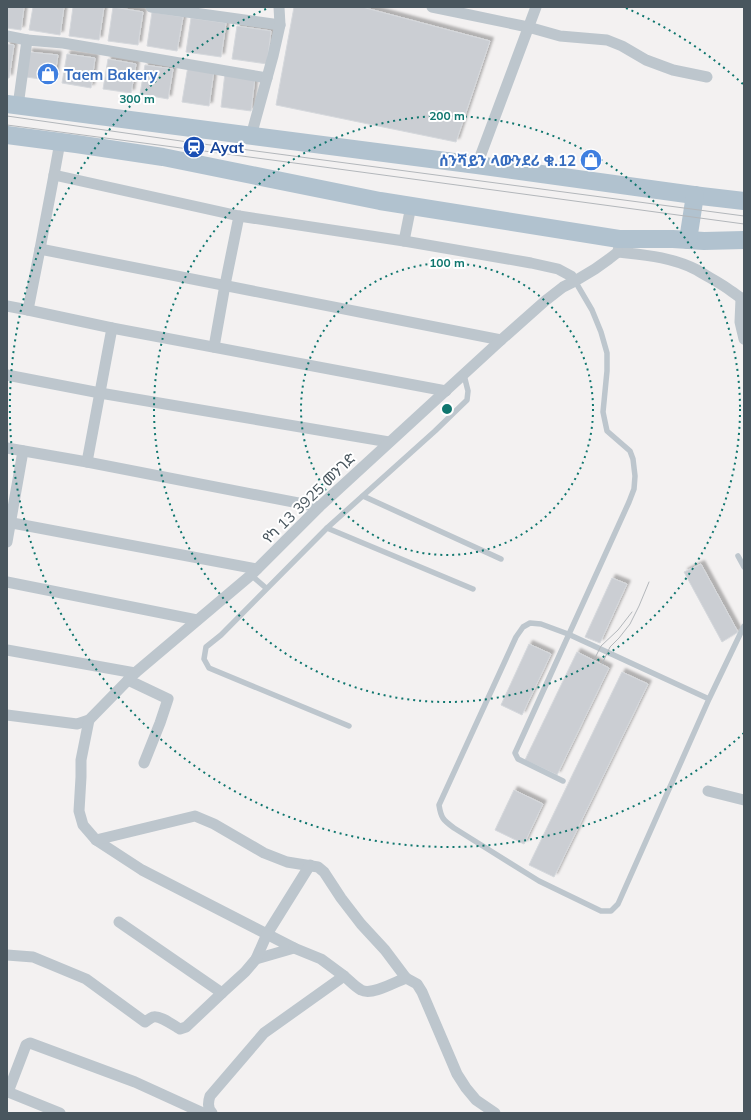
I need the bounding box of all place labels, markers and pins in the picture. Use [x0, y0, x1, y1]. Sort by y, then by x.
shop icon: Taem Bakery [35, 61, 61, 87]
place label: Taem Bakery [64, 65, 159, 84]
station icon: Ayat [181, 134, 207, 160]
place label: Ayat [210, 138, 244, 157]
shop icon: ሰንሻይን ላውንደሪ ቁ.12 [578, 147, 604, 173]
place label: ሰንሻይን ላውንደሪ ቁ.12 [439, 151, 576, 170]
centre of rings [440, 402, 454, 416]

